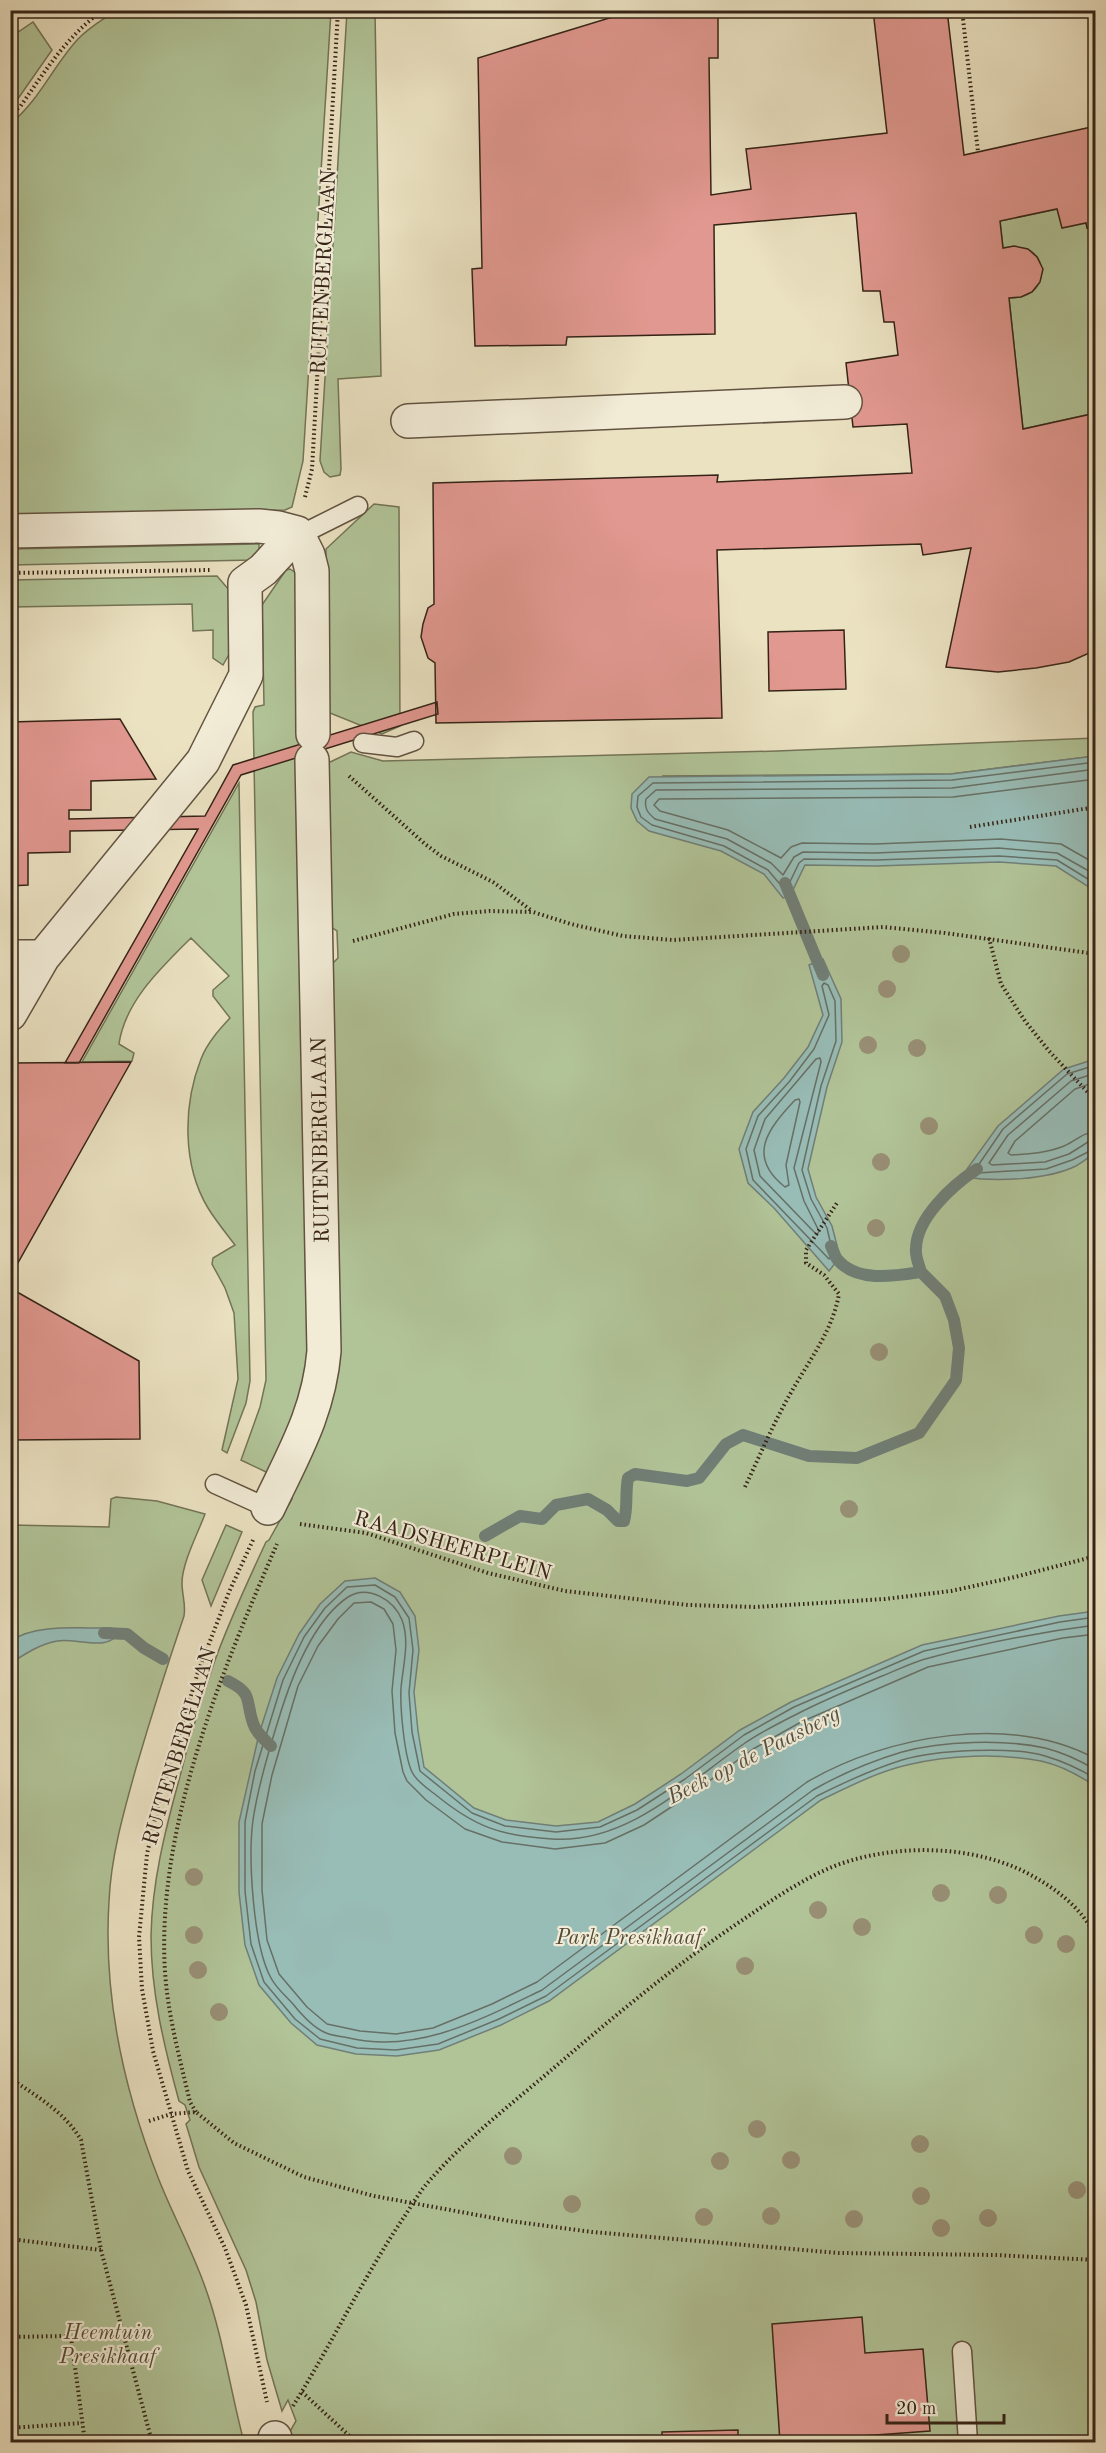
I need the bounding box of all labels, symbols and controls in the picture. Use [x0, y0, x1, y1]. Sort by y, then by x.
street label: RUITENBERGLAAN [309, 169, 340, 376]
street label: RUITENBERGLAAN [309, 1037, 334, 1243]
street label: RAADSHEERPLEIN [351, 1508, 554, 1585]
street label: RUITENBERGLAAN [140, 1645, 221, 1848]
water label: Beek op de Paasberg [663, 1702, 844, 1809]
park label: Park Presikhaaf [555, 1928, 706, 1949]
park label: Heemtuin Presikhaaf [58, 2323, 160, 2368]
scale bar [887, 2387, 1004, 2425]
text: 20 m [896, 2400, 936, 2418]

